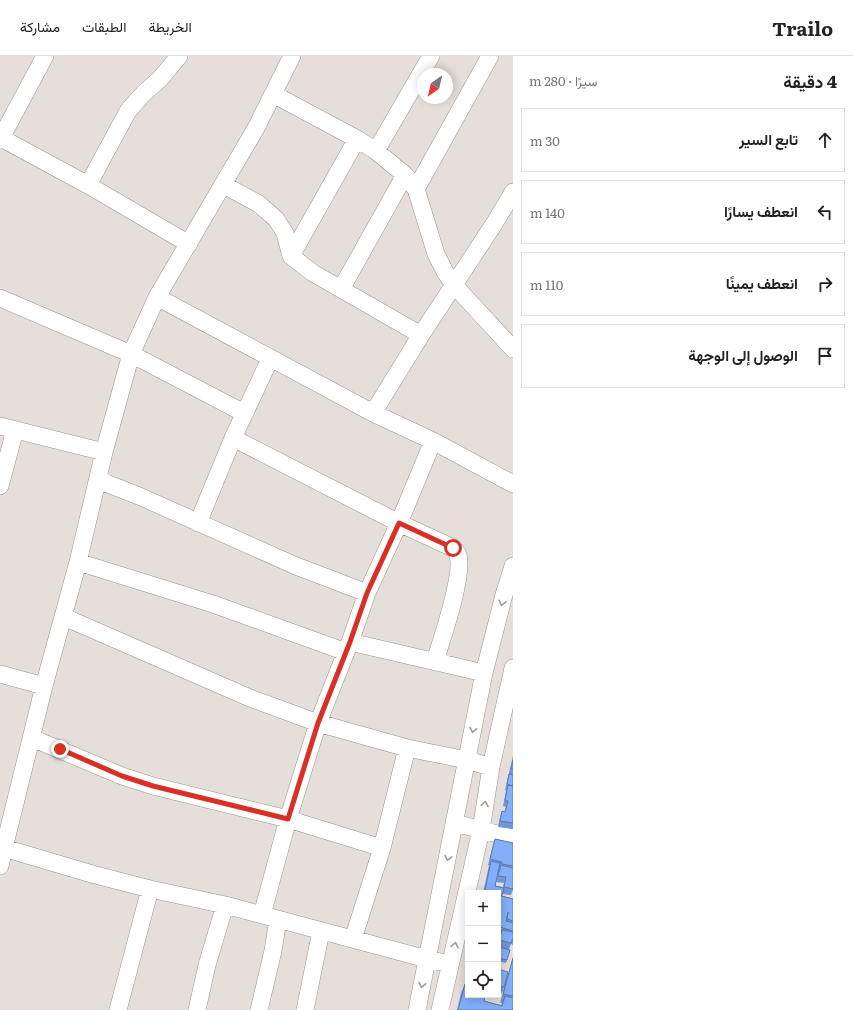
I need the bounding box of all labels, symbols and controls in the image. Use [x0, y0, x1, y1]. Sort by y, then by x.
text: Trailo [772, 14, 833, 42]
text: مشاركة [20, 16, 60, 36]
text: الطبقات [82, 16, 126, 36]
text: الخريطة [148, 16, 192, 36]
north arrow [417, 68, 453, 104]
text: 4 دقيقة [783, 68, 837, 93]
text: سيرًا · 280 m [529, 71, 598, 90]
text: تابع السير [739, 127, 798, 150]
icon: ahead [814, 129, 836, 151]
text: 30 m [530, 131, 560, 150]
text: انعطف يسارًا [724, 199, 798, 222]
icon: left [814, 201, 836, 223]
text: 140 m [530, 203, 565, 222]
text: انعطف يمينًا [726, 271, 798, 294]
icon: right [814, 273, 836, 295]
text: 110 m [530, 275, 563, 294]
text: الوصول إلى الوجهة [688, 343, 798, 366]
icon: arrive [814, 345, 836, 367]
route start [444, 539, 462, 557]
one-way arrow [498, 600, 507, 607]
one-way arrow [469, 727, 477, 733]
route end [51, 740, 69, 758]
one-way arrow [480, 801, 489, 807]
one-way arrow [444, 854, 453, 861]
map controls [465, 890, 501, 998]
button: + [465, 890, 501, 926]
button: − [465, 926, 501, 962]
one-way arrow [450, 941, 458, 948]
button: locate [465, 962, 501, 998]
one-way arrow [418, 982, 427, 988]

